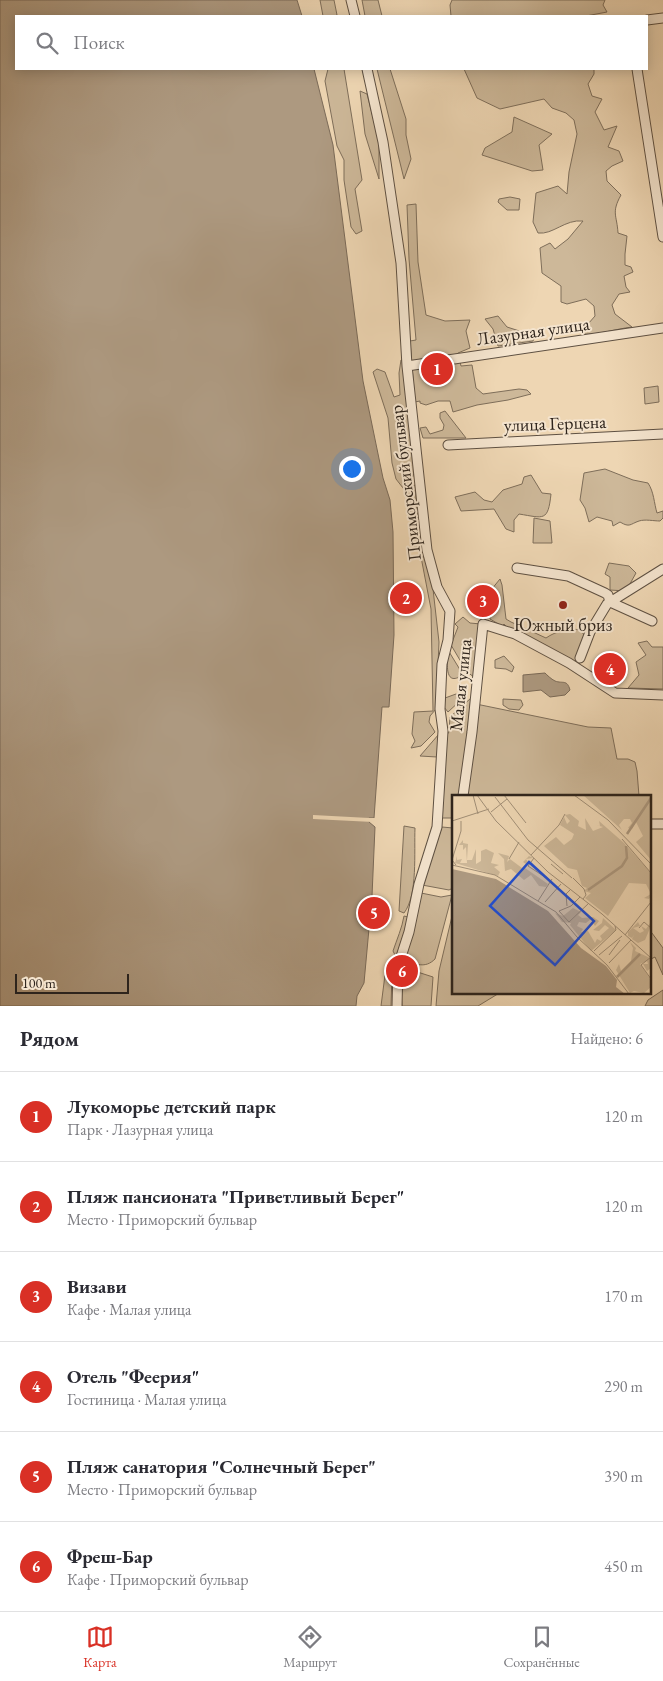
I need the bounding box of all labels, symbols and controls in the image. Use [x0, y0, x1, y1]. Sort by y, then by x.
search box [15, 15, 648, 70]
icon: search [33, 29, 61, 57]
text: Поиск [73, 30, 125, 55]
street label: Лазурная улица [475, 312, 592, 350]
pin: 1 [421, 350, 453, 388]
street label: Приморский бульвар [384, 404, 426, 562]
street label: улица Герцена [503, 410, 607, 436]
your location [339, 456, 365, 482]
pin: 2 [390, 579, 422, 617]
pin: 3 [467, 582, 499, 620]
marker: Южный бриз [557, 599, 569, 611]
place label: Южный бриз [514, 613, 613, 636]
street label: Малая улица [444, 637, 476, 732]
pin: 4 [594, 650, 626, 688]
inset map [452, 795, 650, 994]
pin: 5 [358, 894, 390, 932]
pin: 6 [386, 952, 418, 990]
scale bar [15, 971, 129, 994]
text: 100 m [22, 974, 56, 992]
text: Рядом [20, 1025, 79, 1052]
text: Найдено: 6 [571, 1028, 643, 1049]
text: Лукоморье детский парк [67, 1094, 276, 1119]
text: 1 [32, 1106, 40, 1127]
text: 120 m [604, 1106, 643, 1127]
text: Парк · Лазурная улица [67, 1119, 213, 1140]
text: Пляж пансионата "Приветливый Берег" [67, 1184, 404, 1209]
text: 2 [32, 1196, 40, 1217]
text: 120 m [604, 1196, 643, 1217]
text: Место · Приморский бульвар [67, 1209, 257, 1230]
text: Визави [67, 1274, 127, 1299]
text: 3 [32, 1286, 40, 1307]
text: 170 m [604, 1286, 643, 1307]
text: Кафе · Малая улица [67, 1299, 191, 1320]
text: Отель "Феерия" [67, 1364, 199, 1389]
text: 4 [32, 1376, 40, 1397]
text: 290 m [604, 1376, 643, 1397]
text: Гостиница · Малая улица [67, 1389, 227, 1410]
text: Пляж санатория "Солнечный Берег" [67, 1454, 376, 1479]
text: 5 [32, 1466, 40, 1487]
text: 390 m [604, 1466, 643, 1487]
text: Место · Приморский бульвар [67, 1479, 257, 1500]
text: Фреш-Бар [67, 1544, 153, 1569]
text: 6 [32, 1556, 40, 1577]
text: 450 m [604, 1556, 643, 1577]
text: Кафе · Приморский бульвар [67, 1569, 249, 1590]
tab: Карта [83, 1623, 117, 1671]
tab: Маршрут [283, 1623, 337, 1671]
tab: Сохранённые [503, 1623, 580, 1671]

